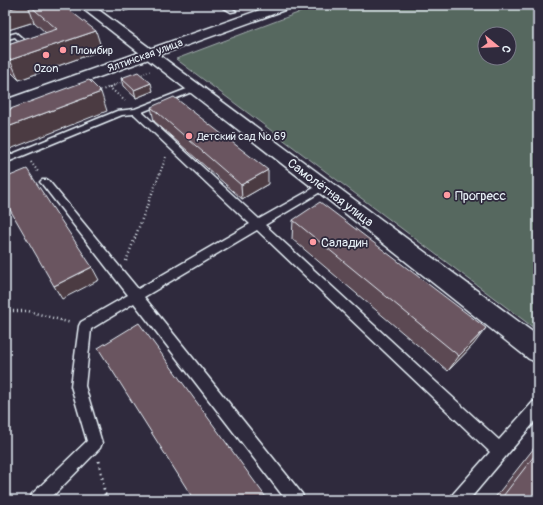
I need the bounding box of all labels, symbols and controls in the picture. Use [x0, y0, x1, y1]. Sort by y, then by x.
north arrow [477, 26, 517, 66]
street label: Ялтинская улица [106, 36, 185, 75]
place label: Пломбир [71, 44, 113, 57]
text: С [499, 44, 513, 54]
marker: Пломбир [58, 45, 68, 55]
marker: Ozon [41, 50, 51, 60]
place label: Ozon [34, 62, 58, 75]
place label: Детский сад № 69 [196, 130, 286, 143]
marker: Детский сад № 69 [184, 131, 194, 141]
street label: Самолётная улица [284, 155, 377, 230]
place label: Прогресс [455, 188, 506, 204]
marker: Прогресс [442, 190, 452, 200]
place label: Саладин [321, 235, 368, 251]
marker: Саладин [308, 237, 318, 247]

